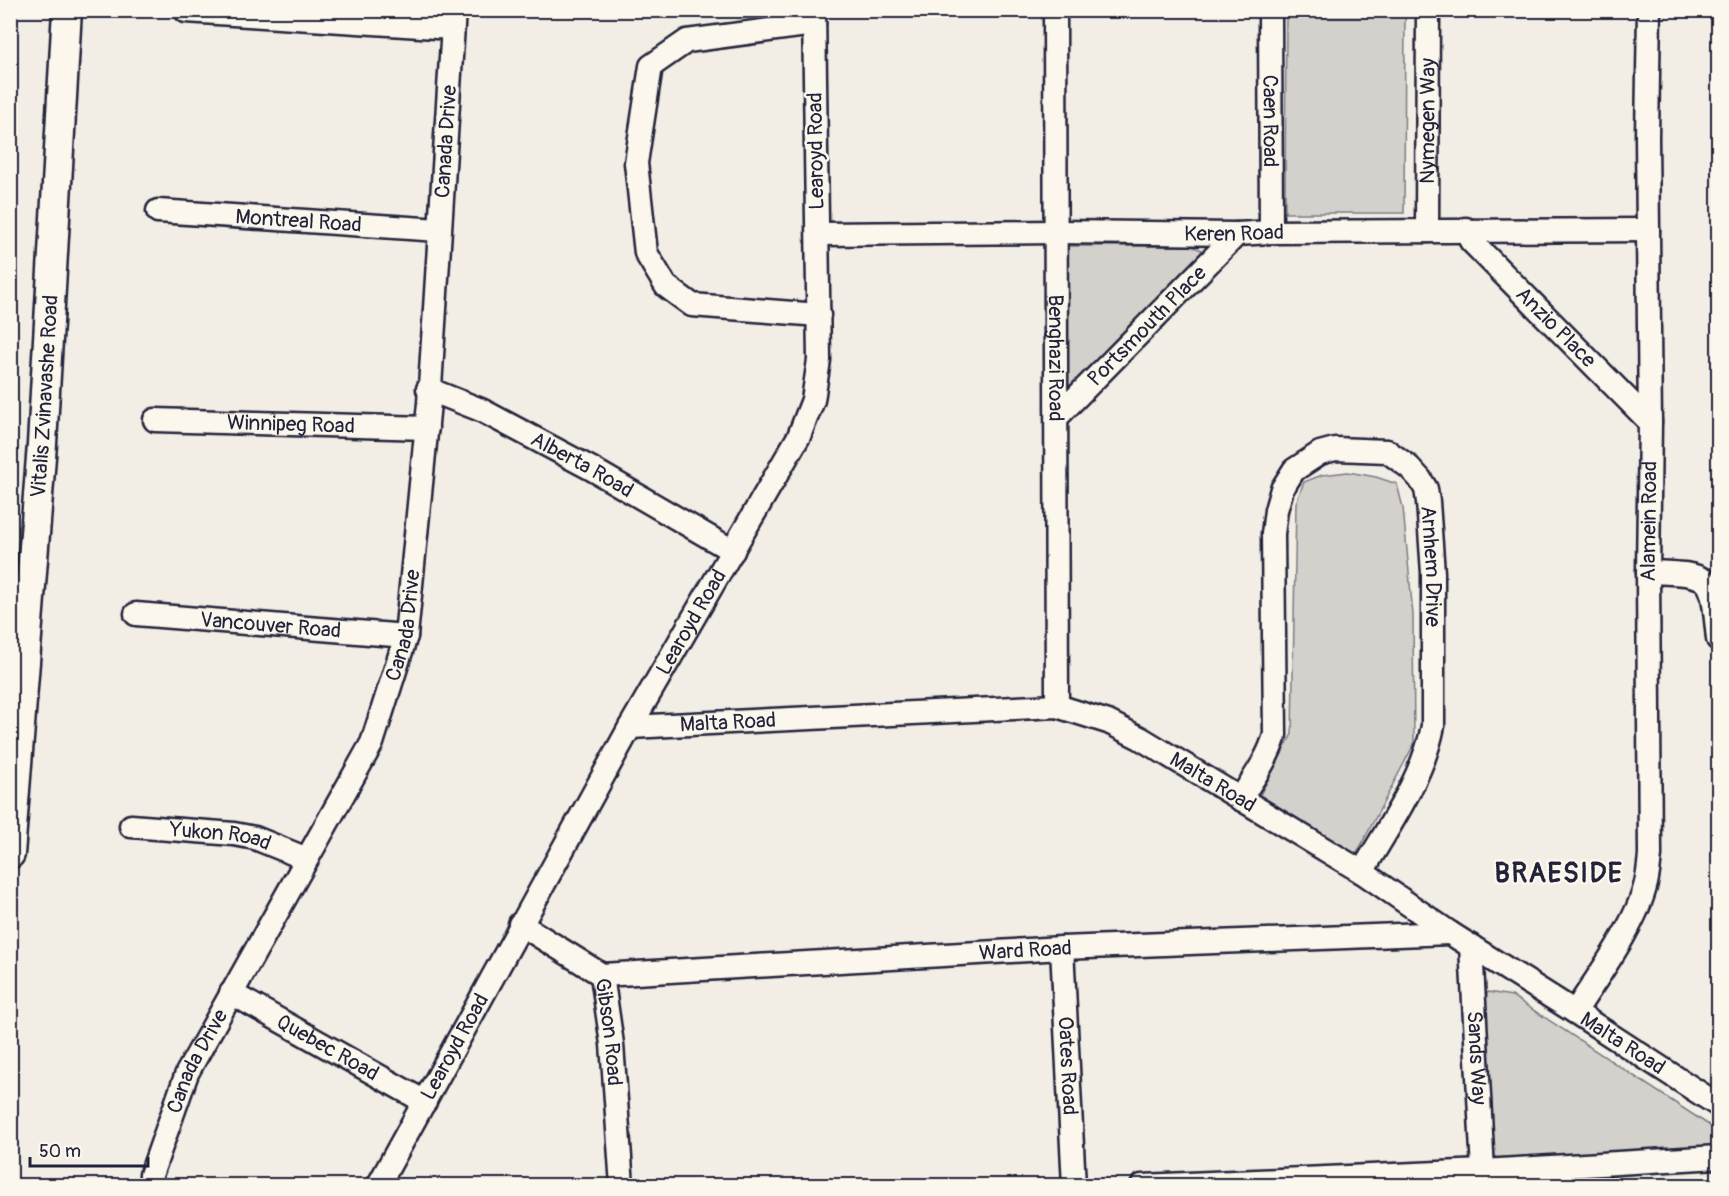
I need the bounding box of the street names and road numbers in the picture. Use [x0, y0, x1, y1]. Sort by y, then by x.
street label: Nymegen Way [1414, 58, 1441, 184]
street label: Caen Road [1257, 75, 1284, 167]
street label: Canada Drive [429, 83, 463, 199]
street label: Learoyd Road [801, 92, 831, 210]
street label: Montreal Road [235, 203, 363, 238]
street label: Keren Road [1184, 218, 1284, 248]
street label: Portsmouth Place [1081, 259, 1213, 392]
street label: Anzio Place [1510, 281, 1603, 374]
street label: Vitalis Zvinavashe Road [24, 294, 64, 499]
street label: Benghazi Road [1042, 295, 1070, 421]
street label: Winnipeg Road [227, 409, 355, 439]
street label: Alberta Road [526, 426, 638, 504]
street label: Alamein Road [1634, 461, 1663, 582]
street label: Arnhem Drive [1415, 505, 1447, 627]
street label: Learoyd Road [650, 564, 732, 680]
street label: Canada Drive [379, 568, 426, 684]
street label: Vancouver Road [199, 606, 342, 644]
street label: Malta Road [679, 706, 777, 738]
street label: Malta Road [1165, 746, 1261, 818]
street label: Yukon Road [168, 815, 275, 857]
street label: Ward Road [978, 934, 1072, 966]
street label: Gibson Road [589, 976, 628, 1087]
street label: Learoyd Road [414, 989, 495, 1105]
street label: Canada Drive [160, 1004, 234, 1117]
street label: Malta Road [1575, 1006, 1670, 1081]
street label: Quebec Road [272, 1008, 384, 1087]
street label: Sands Way [1461, 1010, 1493, 1106]
street label: Oates Road [1052, 1016, 1084, 1116]

